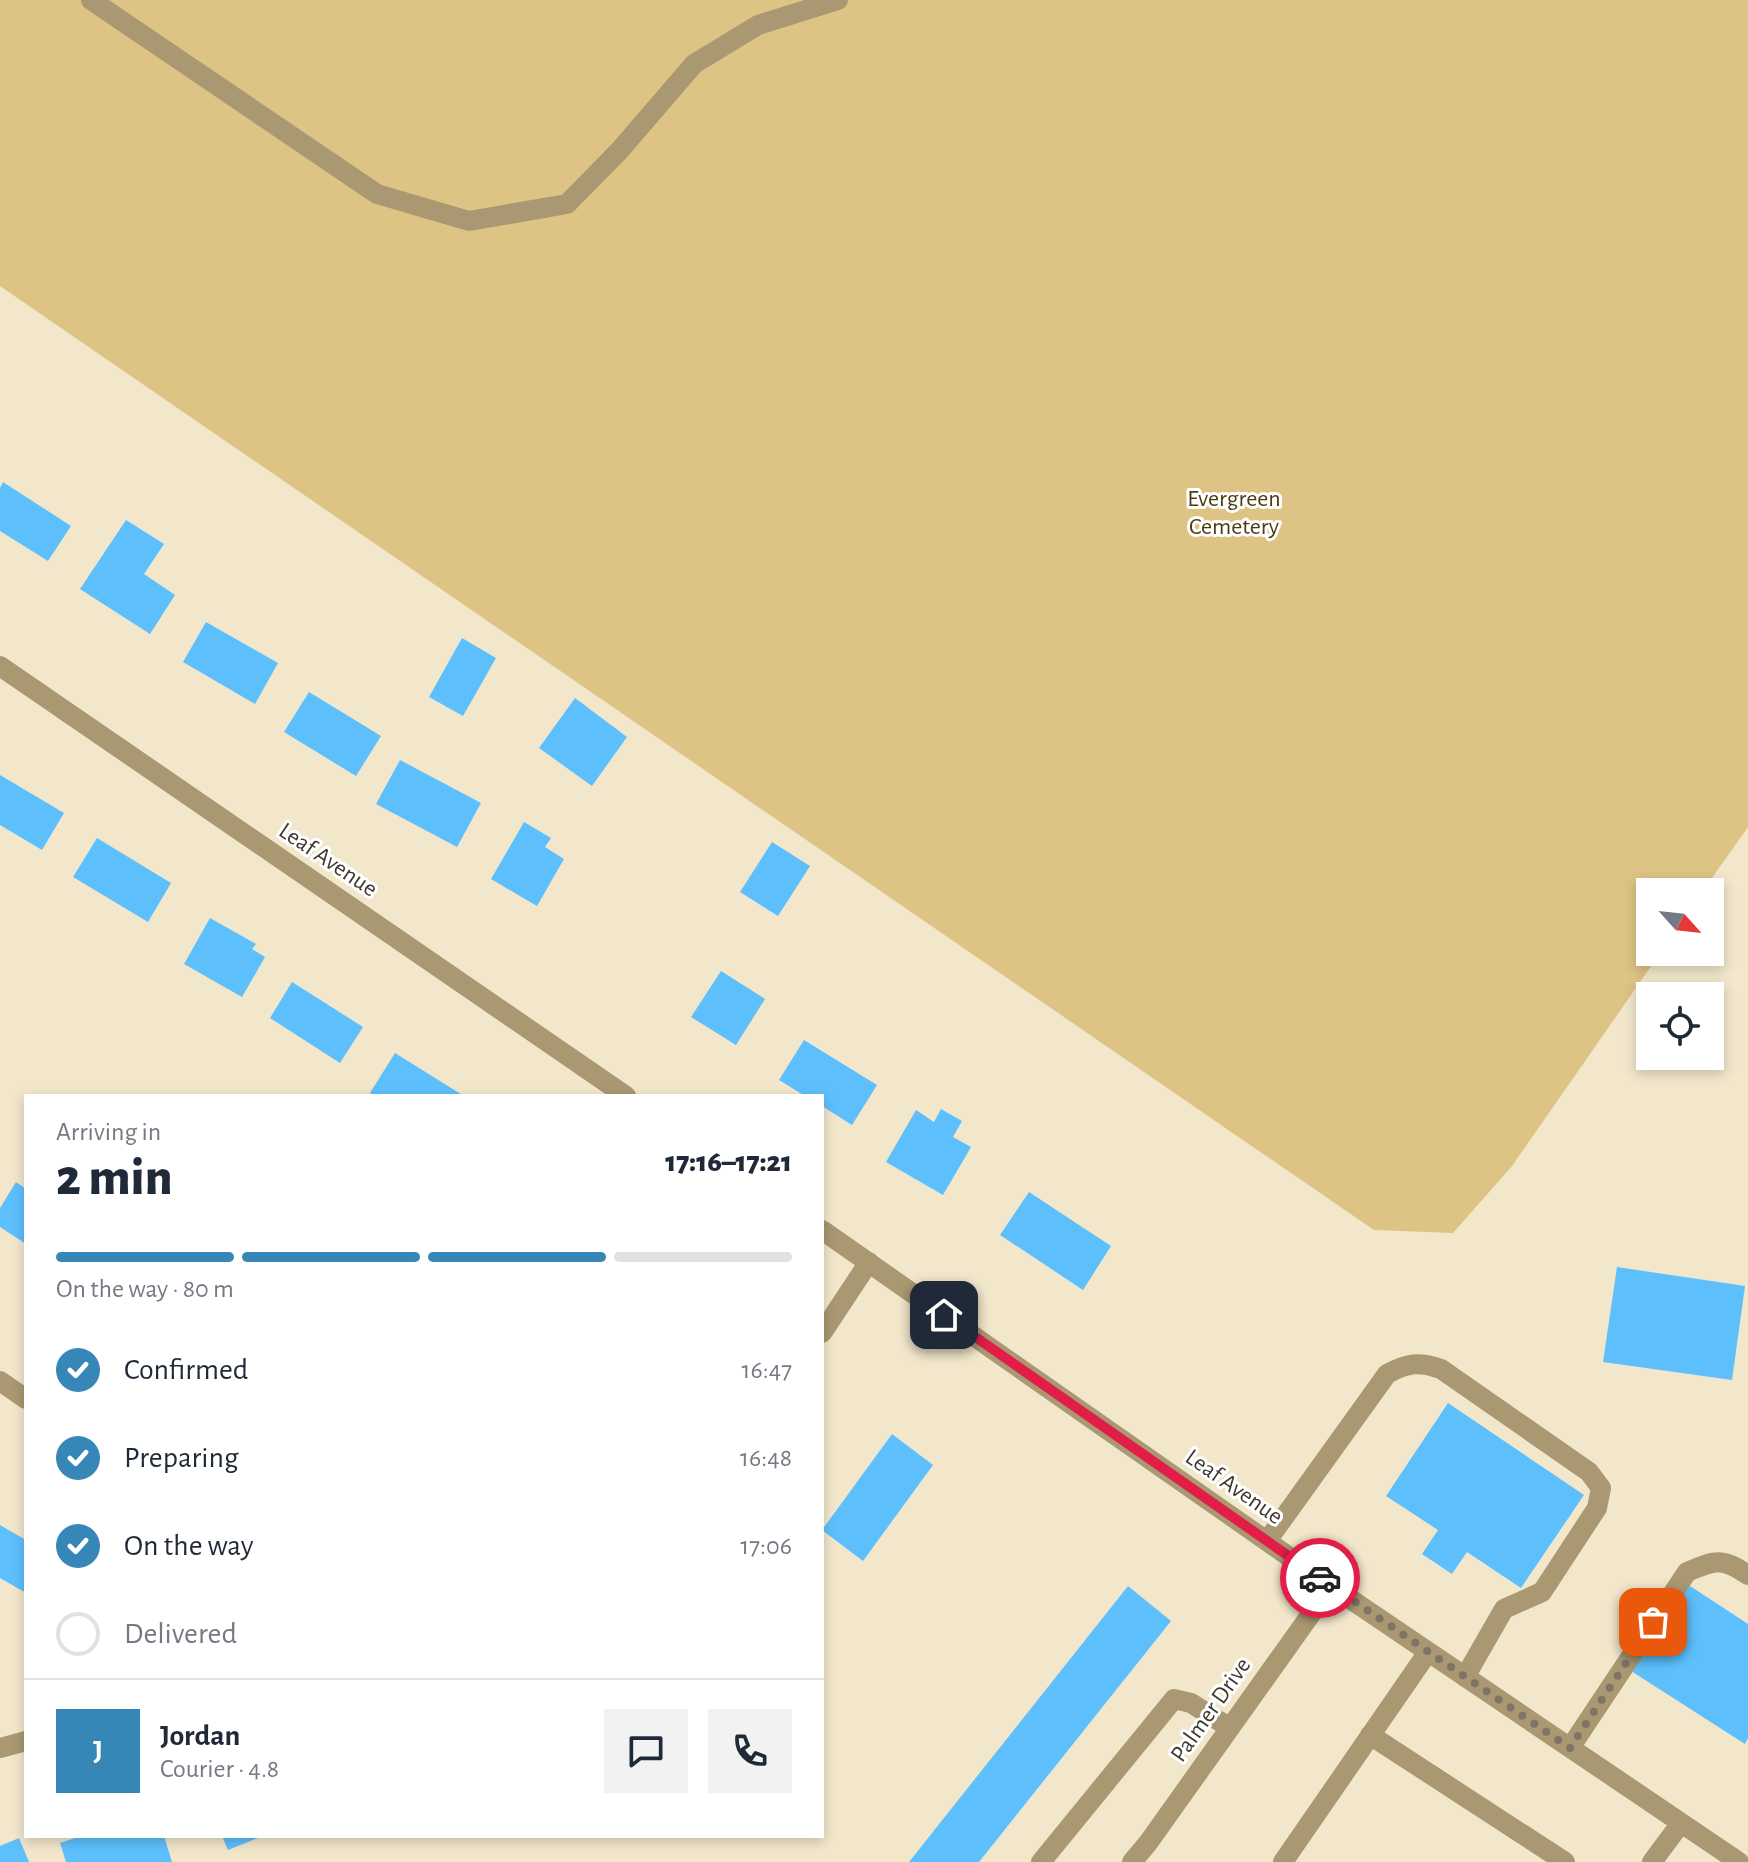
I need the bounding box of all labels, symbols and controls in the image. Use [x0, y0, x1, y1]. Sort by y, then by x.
park label: Evergreen Cemetery [1187, 487, 1281, 539]
street label: Leaf Avenue [275, 819, 381, 901]
north arrow [1636, 878, 1724, 966]
map controls [1636, 878, 1724, 1070]
button: locate [1636, 982, 1724, 1070]
text: Arriving in [56, 1119, 161, 1145]
text: 17:16–17:21 [665, 1147, 792, 1177]
text: 2 min [56, 1152, 172, 1204]
text: On the way · 80 m [56, 1276, 234, 1302]
pin [910, 1281, 978, 1349]
icon: home [922, 1293, 966, 1337]
icon: check [56, 1348, 100, 1392]
text: Confirmed [124, 1355, 248, 1385]
text: 16:47 [742, 1357, 792, 1383]
icon: check [56, 1436, 100, 1480]
text: Preparing [124, 1443, 239, 1473]
text: 16:48 [740, 1445, 792, 1471]
street label: Leaf Avenue [1181, 1445, 1287, 1529]
icon: check [56, 1524, 100, 1568]
text: On the way [124, 1531, 253, 1561]
text: 17:06 [740, 1533, 792, 1559]
courier [1280, 1538, 1360, 1618]
icon: car [1298, 1556, 1342, 1600]
pin [1619, 1588, 1687, 1656]
icon: bag [1631, 1600, 1675, 1644]
text: Delivered [124, 1619, 237, 1649]
street label: Palmer Drive [1167, 1654, 1255, 1766]
button: chat [604, 1709, 688, 1793]
button: phone [708, 1709, 792, 1793]
text: Jordan [160, 1721, 240, 1751]
text: J [93, 1736, 103, 1766]
text: Courier · 4.8 [160, 1756, 279, 1782]

